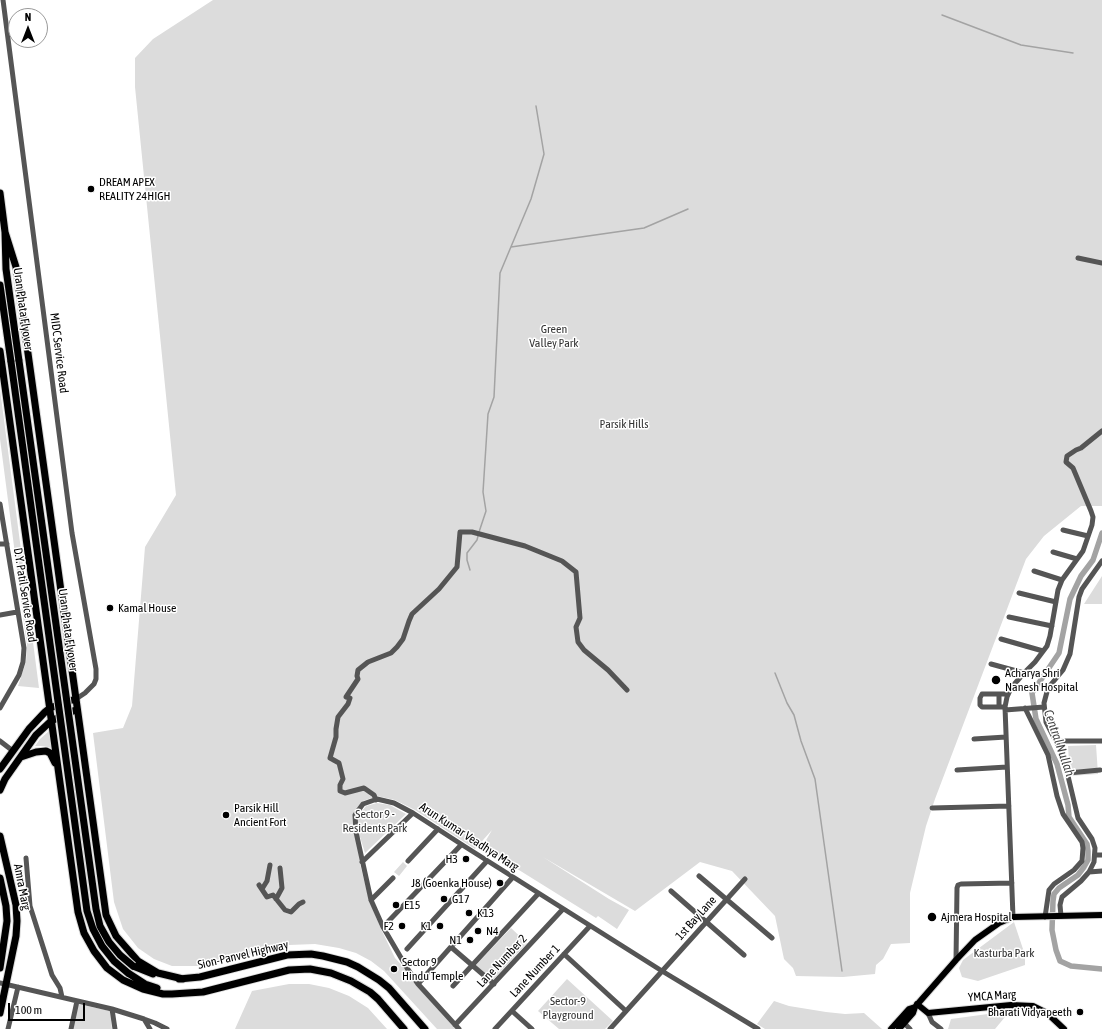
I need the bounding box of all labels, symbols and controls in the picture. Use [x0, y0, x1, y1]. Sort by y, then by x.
north arrow [8, 8, 48, 48]
text: N [25, 11, 31, 23]
place label: DREAM APEX REALITY 24HIGH [99, 175, 171, 203]
marker: DREAM APEX REALITY 24HIGH [86, 184, 96, 194]
street label: Uran Phata Flyover [10, 267, 36, 351]
street label: MIDC Service Road [47, 312, 71, 394]
park label: Green Valley Park [529, 322, 579, 350]
park label: Parsik Hills [599, 417, 649, 431]
street label: D.Y. Patil Service Road [10, 547, 40, 643]
street label: Uran Phata Flyover [55, 588, 81, 672]
place label: Kamal House [118, 601, 176, 615]
marker: Kamal House [105, 603, 115, 613]
place label: Acharya Shri Nanesh Hospital [1005, 666, 1078, 694]
marker: Acharya Shri Nanesh Hospital [990, 674, 1002, 686]
water label: Central Nullah [1040, 708, 1078, 778]
street label: Arun Kumar Veadhya Marg [417, 799, 521, 875]
place label: Parsik Hill Ancient Fort [234, 801, 286, 829]
park label: Sector 9 - Residents Park [343, 807, 407, 835]
marker: Parsik Hill Ancient Fort [221, 810, 231, 820]
place label: H3 [445, 852, 458, 866]
marker: H3 [461, 854, 471, 864]
street label: Amra Marg [10, 863, 34, 911]
place label: J8 (Goenka House) [411, 876, 492, 890]
marker: J8 (Goenka House) [495, 878, 505, 888]
place label: G17 [452, 892, 470, 906]
street label: 1st Bay Lane [672, 893, 720, 943]
marker: G17 [439, 894, 449, 904]
place label: E15 [404, 898, 420, 912]
marker: E15 [391, 900, 401, 910]
place label: K13 [477, 906, 494, 920]
marker: K13 [464, 908, 474, 918]
place label: Ajmera Hospital [941, 910, 1012, 924]
marker: Ajmera Hospital [926, 911, 938, 923]
place label: F2 [384, 919, 394, 933]
place label: K1 [420, 919, 432, 933]
marker: F2 [397, 921, 407, 931]
marker: K1 [435, 921, 445, 931]
place label: N4 [486, 924, 499, 938]
marker: N4 [473, 926, 483, 936]
street label: Lane Number 2 [474, 932, 530, 990]
place label: N1 [449, 933, 462, 947]
marker: N1 [465, 935, 475, 945]
street label: Sion-Panvel Highway [196, 938, 290, 972]
street label: Lane Number 1 [507, 942, 563, 1000]
park label: Kasturba Park [973, 946, 1035, 960]
place label: Sector 9 Hindu Temple [402, 955, 464, 983]
marker: Sector 9 Hindu Temple [389, 964, 399, 974]
street label: YMCA Marg [967, 987, 1017, 1005]
park label: Sector-9 Playground [542, 994, 594, 1022]
scale bar [10, 995, 87, 1021]
text: 100 m [15, 1003, 42, 1017]
place label: Bharati Vidyapeeth [988, 1005, 1072, 1019]
marker: Bharati Vidyapeeth [1075, 1007, 1085, 1017]

